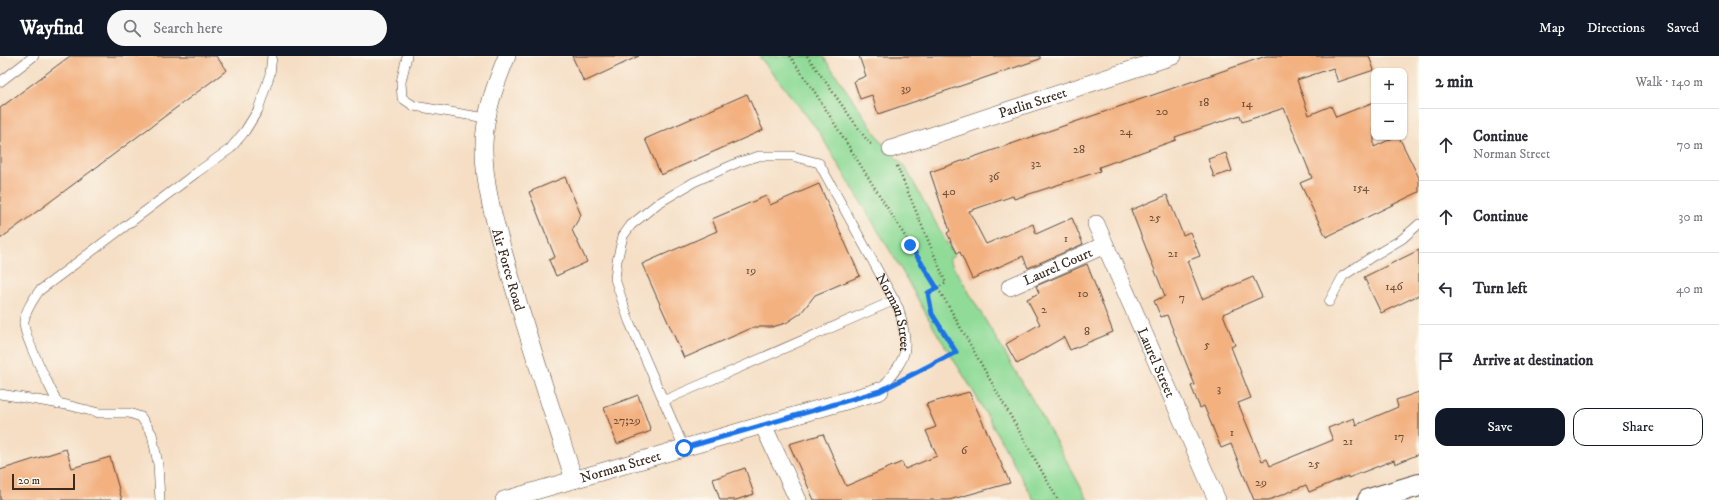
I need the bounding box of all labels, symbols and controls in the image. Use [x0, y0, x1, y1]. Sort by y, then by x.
search box [107, 10, 387, 46]
text: Wayfind [20, 17, 83, 40]
icon: search [121, 17, 143, 39]
text: Search here [153, 19, 223, 38]
text: Map [1539, 19, 1565, 37]
text: Directions [1587, 19, 1645, 37]
text: Saved [1667, 19, 1699, 37]
map controls [1371, 68, 1407, 140]
button: + [1371, 68, 1407, 104]
text: 2 min [1435, 71, 1473, 93]
text: Walk · 140 m [1635, 74, 1703, 90]
house number: 39 [901, 81, 911, 96]
street label: Parlin Street [997, 84, 1070, 123]
house number: 18 [1199, 95, 1209, 110]
house number: 14 [1241, 96, 1254, 111]
house number: 20 [1156, 104, 1168, 119]
button: − [1371, 104, 1407, 140]
house number: 24 [1120, 124, 1133, 139]
text: Continue [1473, 127, 1528, 146]
icon: ahead [1435, 134, 1457, 156]
text: 70 m [1677, 137, 1703, 153]
house number: 28 [1073, 142, 1085, 157]
text: Norman Street [1473, 146, 1550, 162]
house number: 32 [1031, 156, 1041, 171]
house number: 36 [989, 169, 1000, 184]
house number: 154 [1353, 180, 1370, 195]
house number: 40 [942, 184, 956, 199]
icon: ahead [1435, 206, 1457, 228]
text: Continue [1473, 207, 1528, 226]
text: 30 m [1679, 209, 1703, 225]
house number: 25 [1149, 210, 1161, 225]
street label: Air Force Road [487, 227, 528, 313]
house number: 1 [1064, 231, 1068, 246]
route end [901, 236, 919, 254]
street label: Laurel Court [1021, 244, 1096, 290]
house number: 21 [1168, 246, 1178, 261]
house number: 19 [746, 263, 756, 278]
street label: Norman Street [871, 270, 913, 354]
icon: left [1435, 278, 1457, 300]
house number: 146 [1385, 279, 1404, 294]
text: Turn left [1473, 279, 1527, 298]
text: 40 m [1676, 281, 1703, 297]
house number: 10 [1078, 286, 1088, 301]
house number: 7 [1179, 290, 1185, 305]
house number: 2 [1041, 302, 1047, 317]
house number: 8 [1084, 324, 1090, 339]
street label: Laurel Street [1133, 325, 1179, 401]
house number: 5 [1204, 337, 1210, 352]
icon: arrive [1435, 350, 1457, 372]
text: Arrive at destination [1473, 351, 1593, 370]
house number: 3 [1217, 381, 1221, 396]
button: Save [1435, 408, 1565, 446]
button: Share [1573, 408, 1703, 446]
house number: 27;29 [613, 413, 641, 428]
house number: 1 [1230, 425, 1234, 440]
house number: 17 [1394, 429, 1404, 444]
house number: 21 [1343, 434, 1353, 449]
route start [675, 439, 693, 457]
house number: 6 [961, 443, 968, 458]
street label: Norman Street [578, 447, 663, 487]
house number: 25 [1308, 456, 1320, 471]
scale bar [12, 472, 75, 491]
text: 20 m [18, 474, 40, 488]
house number: 29 [1255, 475, 1267, 490]

